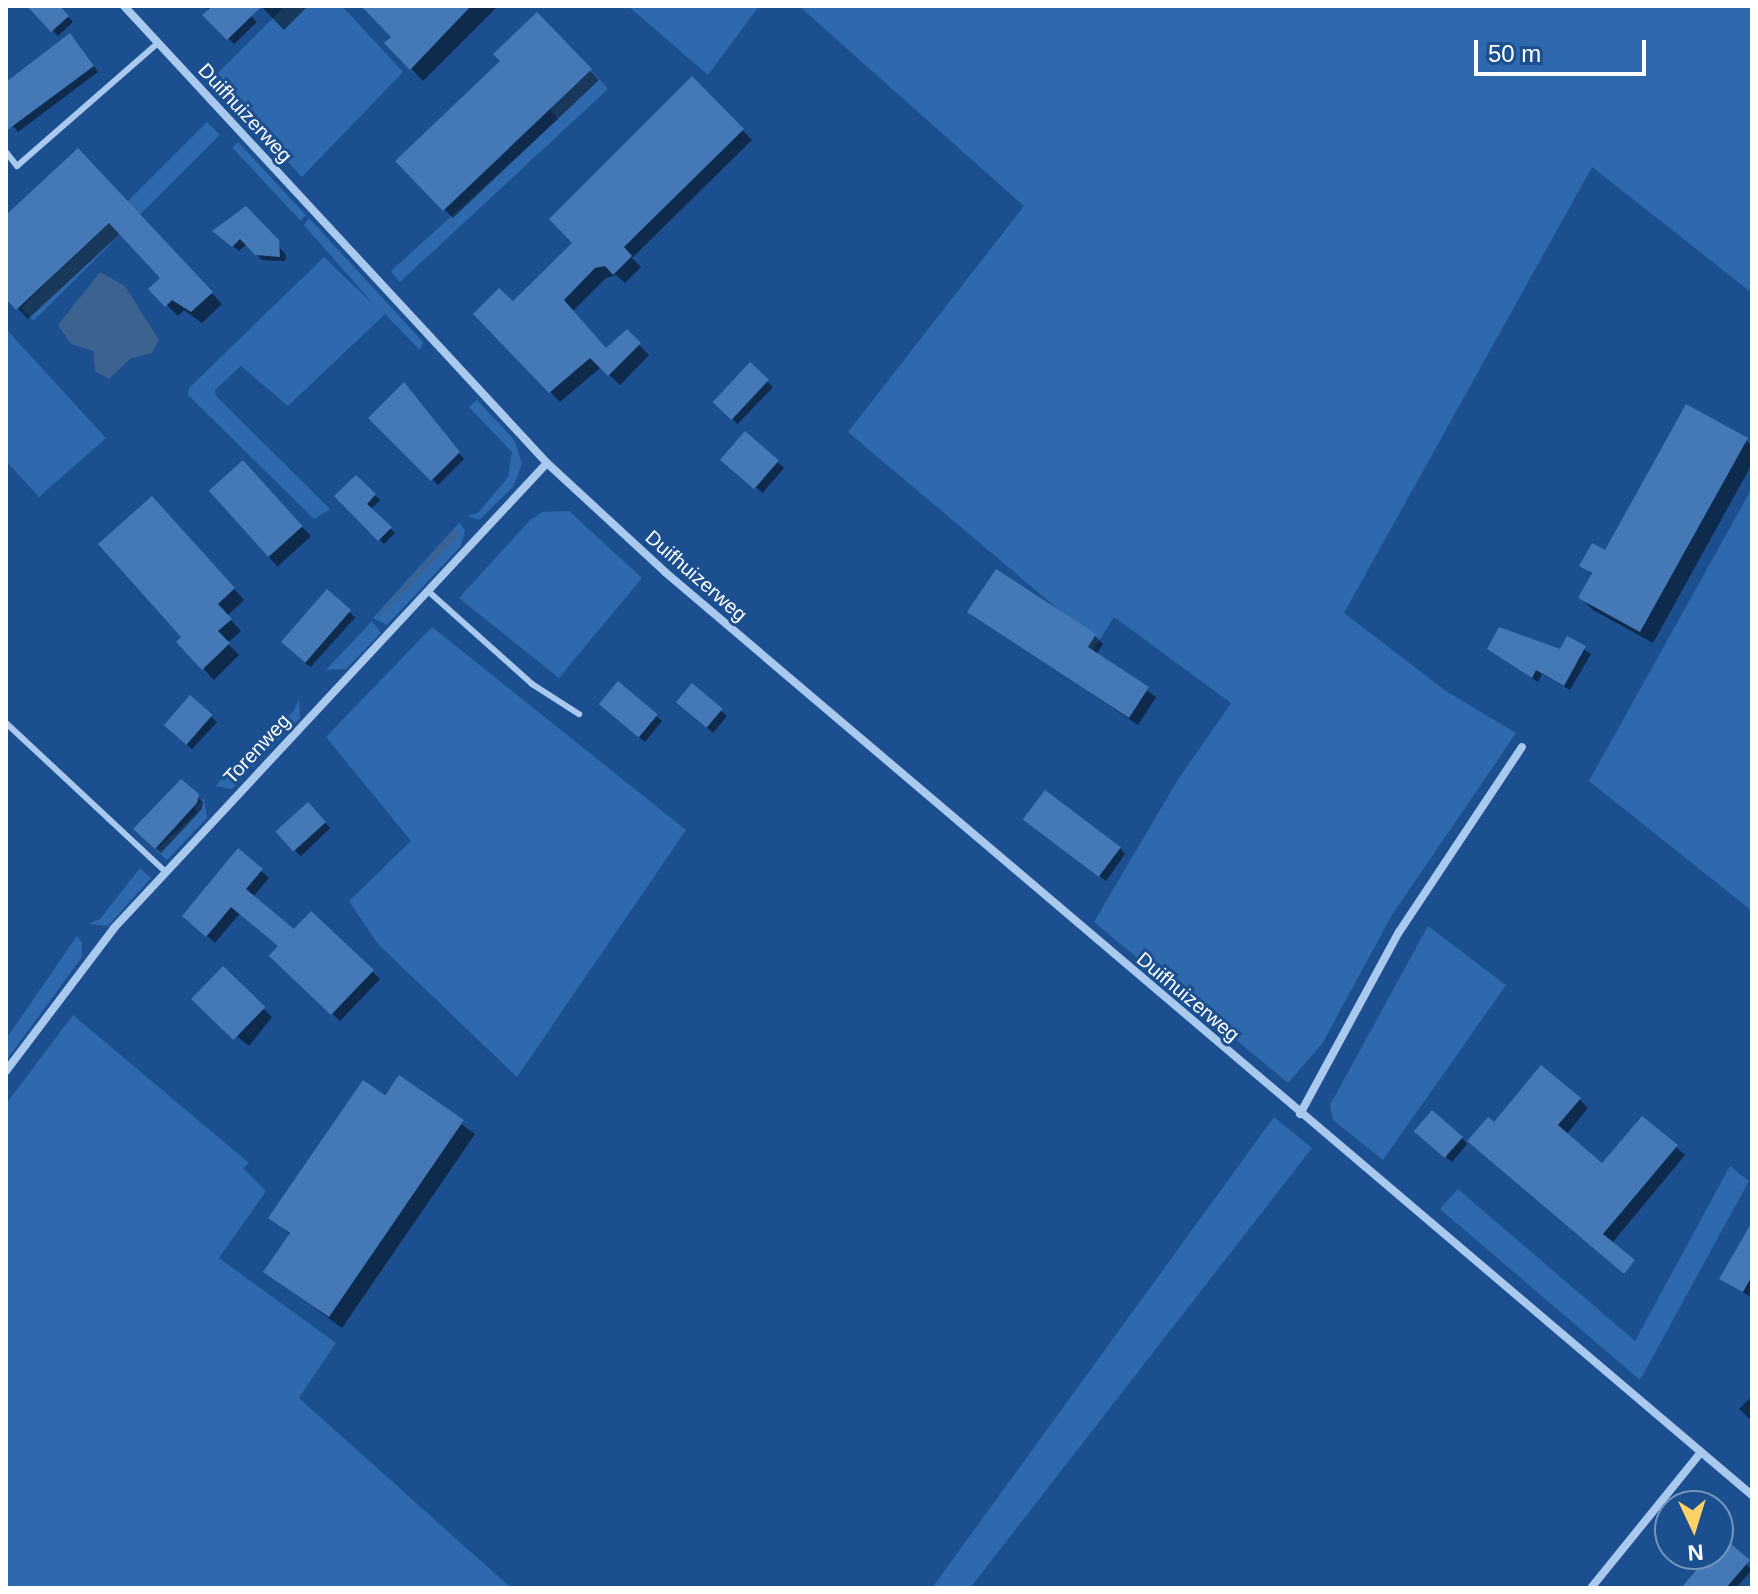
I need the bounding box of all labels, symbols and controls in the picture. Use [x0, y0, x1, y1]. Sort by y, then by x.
scale bar [1478, 24, 1650, 74]
text: 50 m [1488, 40, 1541, 67]
street label: Duifhuizerweg [193, 58, 297, 168]
street label: Duifhuizerweg [640, 525, 752, 627]
street label: Torenweg [219, 709, 295, 789]
street label: Duifhuizerweg [1132, 947, 1244, 1047]
north arrow [1654, 1490, 1734, 1570]
text: N [1687, 1539, 1704, 1565]

